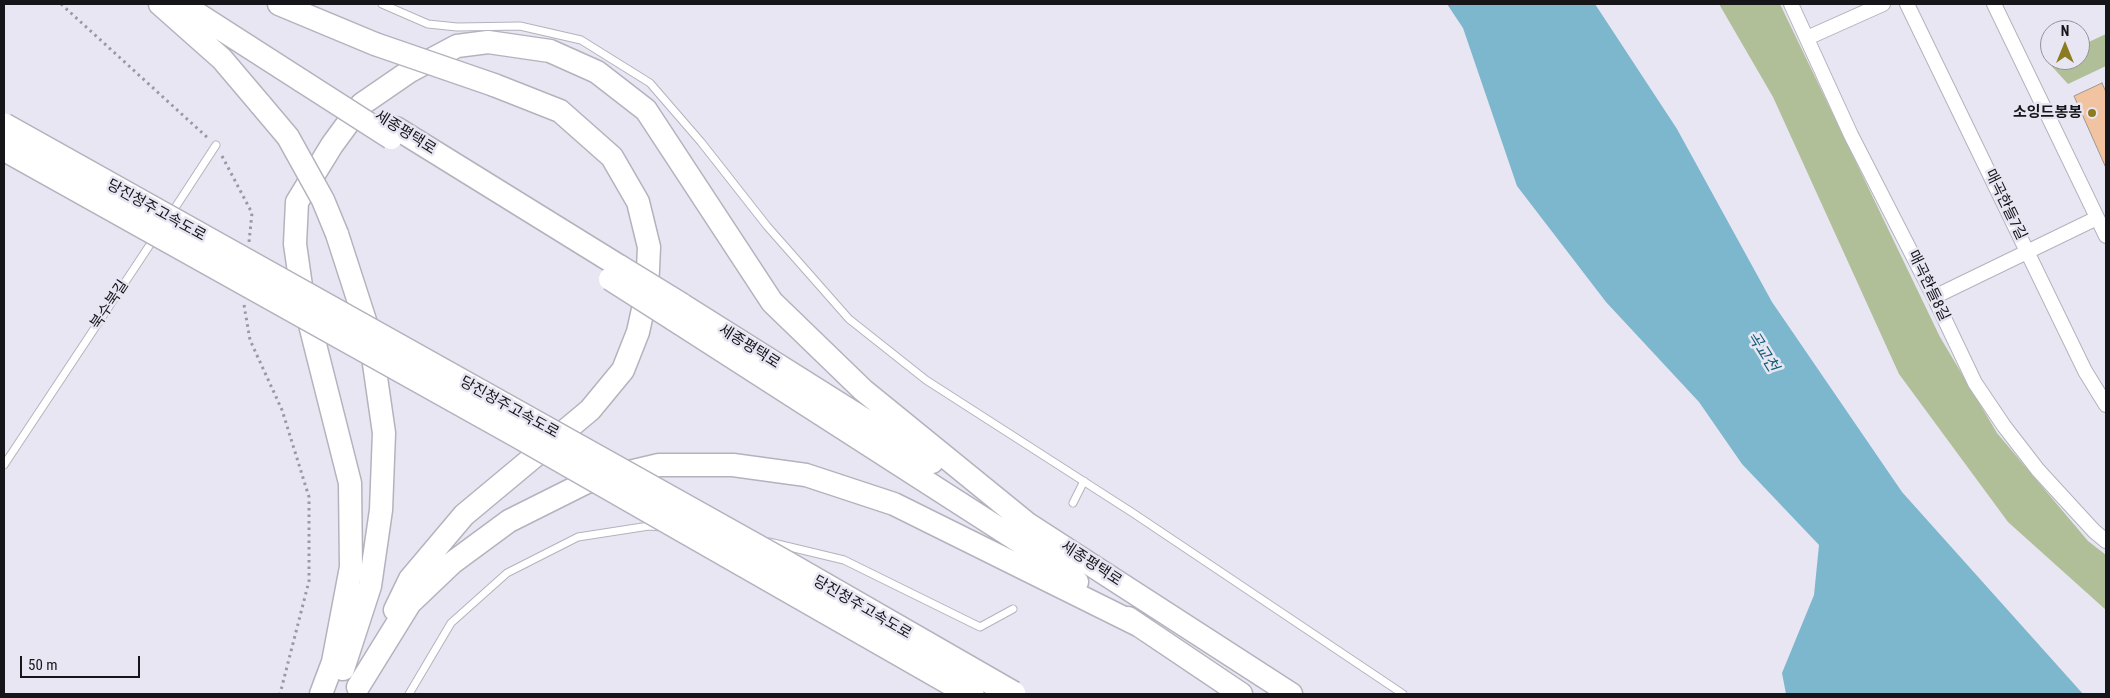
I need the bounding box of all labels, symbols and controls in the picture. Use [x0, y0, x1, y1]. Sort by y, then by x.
north arrow [2040, 20, 2090, 70]
text: N [2061, 23, 2069, 39]
place label: 소잉드봉봉 [2013, 104, 2082, 122]
street label: 세종평택로 [371, 107, 439, 159]
marker: 소잉드봉봉 [2086, 107, 2098, 119]
street label: 매곡한들7길 [1980, 167, 2030, 243]
street label: 당진청주고속도로 [103, 176, 209, 246]
street label: 매곡한들8길 [1903, 248, 1953, 324]
street label: 북수북길 [87, 277, 133, 333]
street label: 세종평택로 [715, 321, 783, 373]
water label: 곡교천 [1742, 328, 1782, 376]
street label: 당진청주고속도로 [456, 373, 562, 443]
street label: 세종평택로 [1057, 538, 1125, 590]
street label: 당진청주고속도로 [810, 573, 914, 643]
scale bar [22, 646, 142, 678]
text: 50 m [28, 656, 58, 674]

